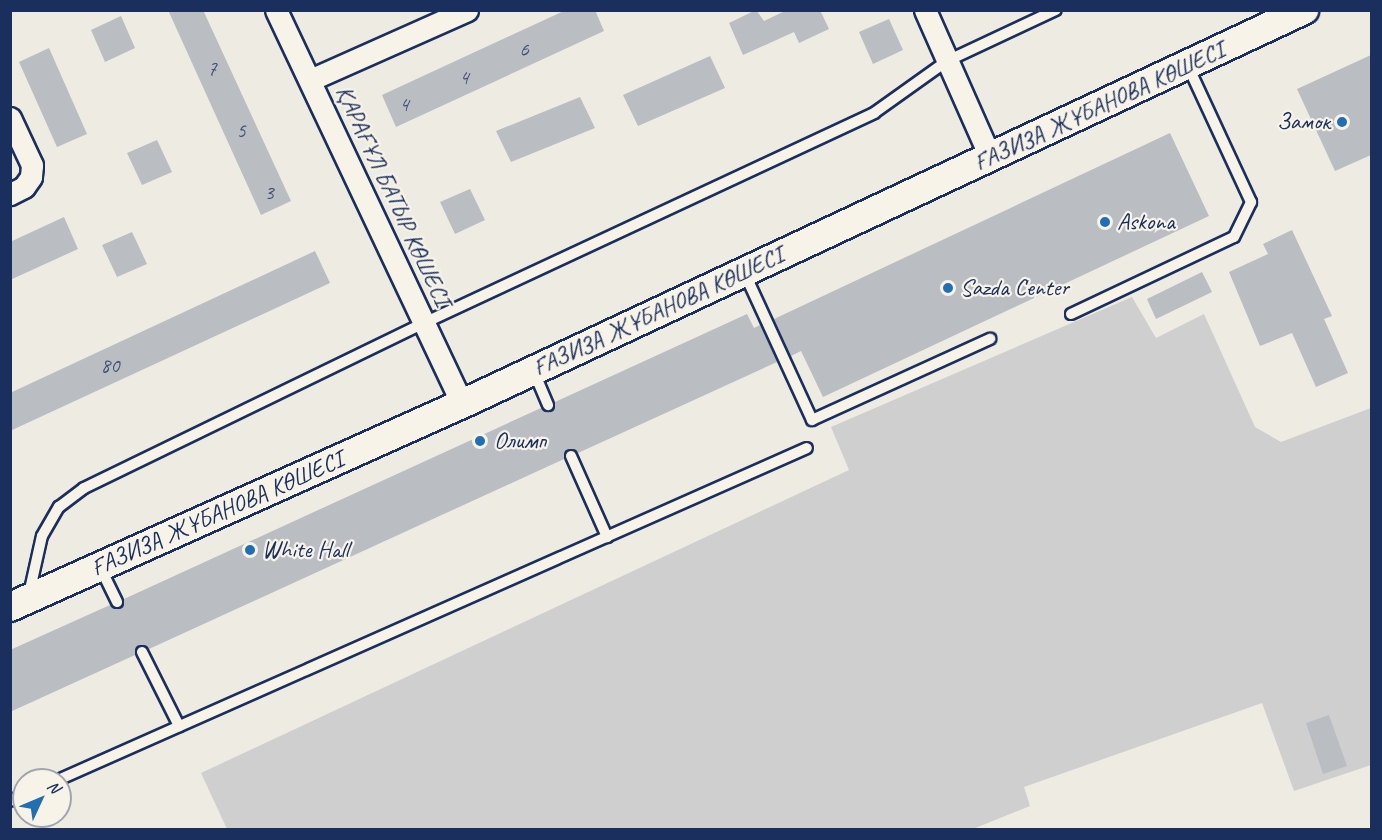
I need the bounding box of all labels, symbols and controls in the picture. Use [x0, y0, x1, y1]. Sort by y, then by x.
house number: 6 [519, 36, 529, 62]
street label: ҒАЗИЗА ЖҰБАНОВА КӨШЕСІ [970, 37, 1228, 177]
house number: 7 [207, 55, 217, 81]
house number: 4 [459, 64, 469, 90]
street label: ҚАРАҒҰЛ БАТЫР КӨШЕСІ [329, 81, 457, 311]
house number: 4 [399, 91, 409, 117]
place label: Замок [1277, 108, 1330, 136]
marker: Замок [1335, 115, 1349, 129]
house number: 5 [236, 117, 246, 143]
house number: 3 [264, 179, 274, 205]
place label: Askona [1117, 208, 1175, 236]
marker: Askona [1098, 215, 1112, 229]
street label: ҒАЗИЗА ЖҰБАНОВА КӨШЕСІ [529, 242, 787, 382]
place label: Sazda Center [960, 274, 1069, 302]
marker: Sazda Center [941, 281, 955, 295]
house number: 80 [101, 352, 119, 378]
place label: Олимп [494, 427, 546, 455]
marker: Олимп [471, 432, 489, 450]
street label: ҒАЗИЗА ЖҰБАНОВА КӨШЕСІ [87, 446, 347, 582]
place label: White Hall [262, 536, 349, 564]
marker: White Hall [243, 543, 257, 557]
north arrow [12, 768, 72, 828]
text: N [43, 776, 64, 797]

